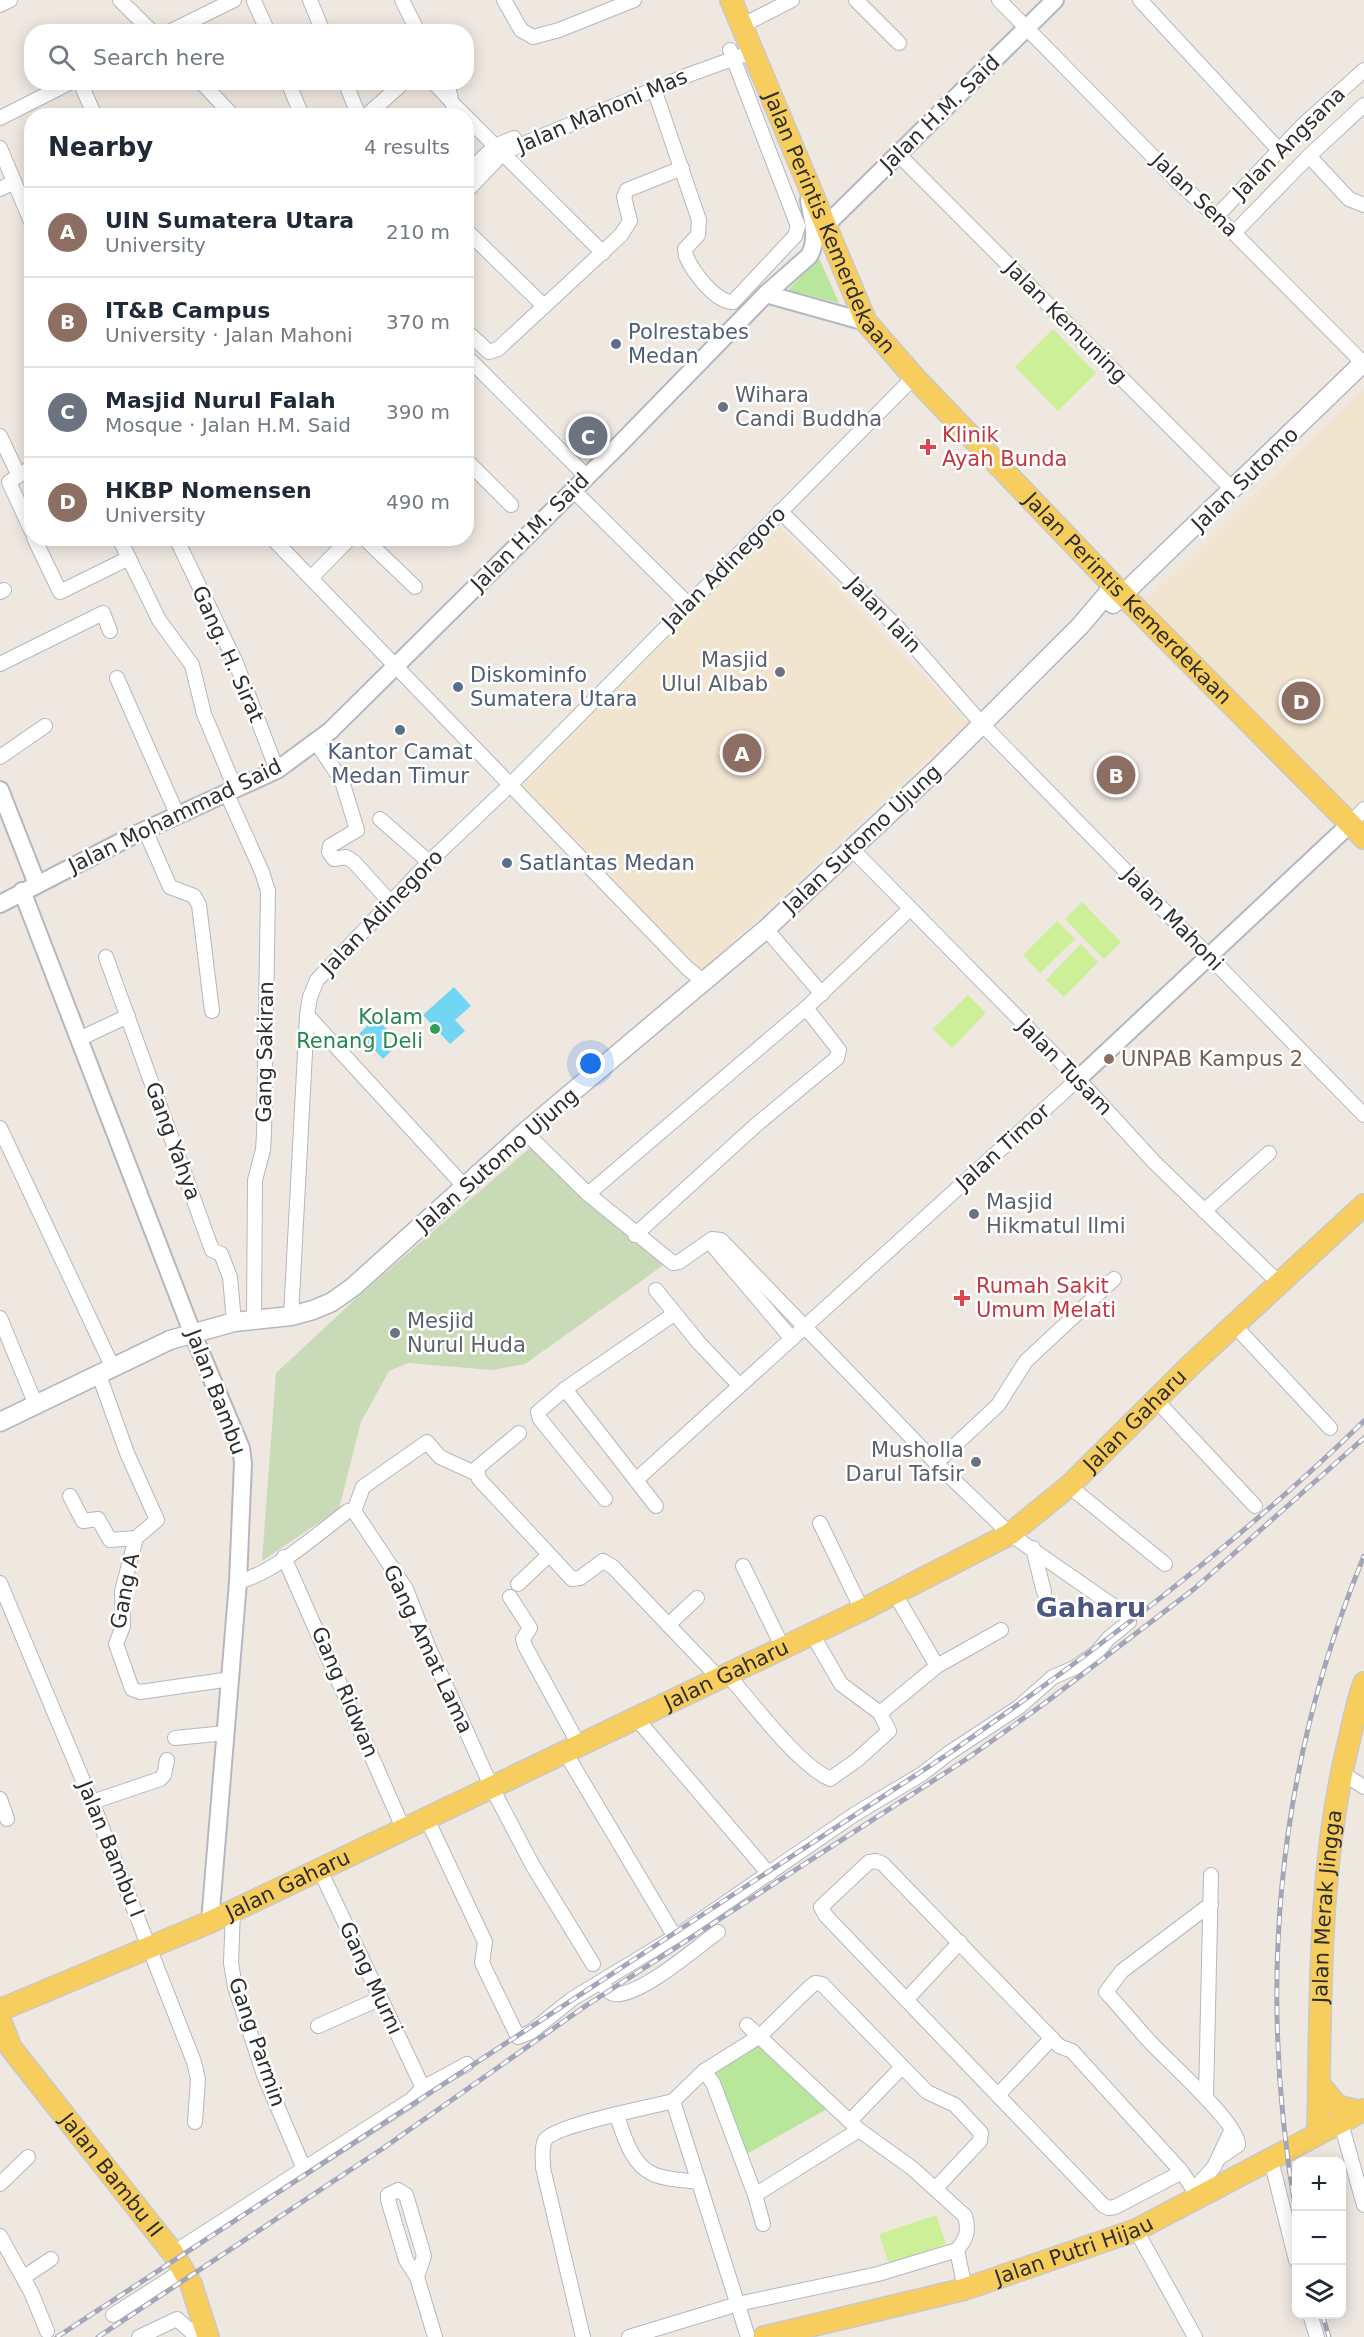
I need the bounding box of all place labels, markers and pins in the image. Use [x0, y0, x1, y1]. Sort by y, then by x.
place label: Polrestabes Medan [628, 320, 749, 368]
marker: Polrestabes Medan [609, 337, 623, 351]
place label: Wihara Candi Buddha [735, 383, 882, 431]
marker: Wihara Candi Buddha [716, 400, 730, 414]
pin: C [568, 414, 608, 458]
place label: Klinik Ayah Bunda [942, 423, 1067, 471]
marker: Klinik Ayah Bunda [919, 438, 937, 456]
place label: Masjid Ulul Albab [661, 648, 768, 696]
place label: Diskominfo Sumatera Utara [470, 663, 637, 711]
marker: Masjid Ulul Albab [773, 665, 787, 679]
pin: D [1282, 678, 1320, 724]
marker: Diskominfo Sumatera Utara [451, 680, 465, 694]
marker: Kantor Camat Medan Timur [393, 723, 407, 737]
pin: A [722, 730, 762, 776]
place label: Kantor Camat Medan Timur [327, 740, 473, 788]
pin: B [1096, 752, 1136, 798]
place label: Satlantas Medan [519, 851, 695, 875]
marker: Satlantas Medan [500, 856, 514, 870]
place label: Kolam Renang Deli [296, 1005, 423, 1053]
marker: Kolam Renang Deli [428, 1022, 442, 1036]
place label: UNPAB Kampus 2 [1121, 1047, 1303, 1071]
marker: UNPAB Kampus 2 [1102, 1052, 1116, 1066]
place label: Masjid Hikmatul Ilmi [986, 1190, 1125, 1238]
marker: Masjid Hikmatul Ilmi [967, 1207, 981, 1221]
place label: Rumah Sakit Umum Melati [976, 1274, 1116, 1322]
marker: Rumah Sakit Umum Melati [953, 1289, 971, 1307]
place label: Mesjid Nurul Huda [407, 1309, 526, 1357]
marker: Mesjid Nurul Huda [388, 1326, 402, 1340]
place label: Musholla Darul Tafsir [845, 1438, 964, 1486]
marker: Musholla Darul Tafsir [969, 1455, 983, 1469]

